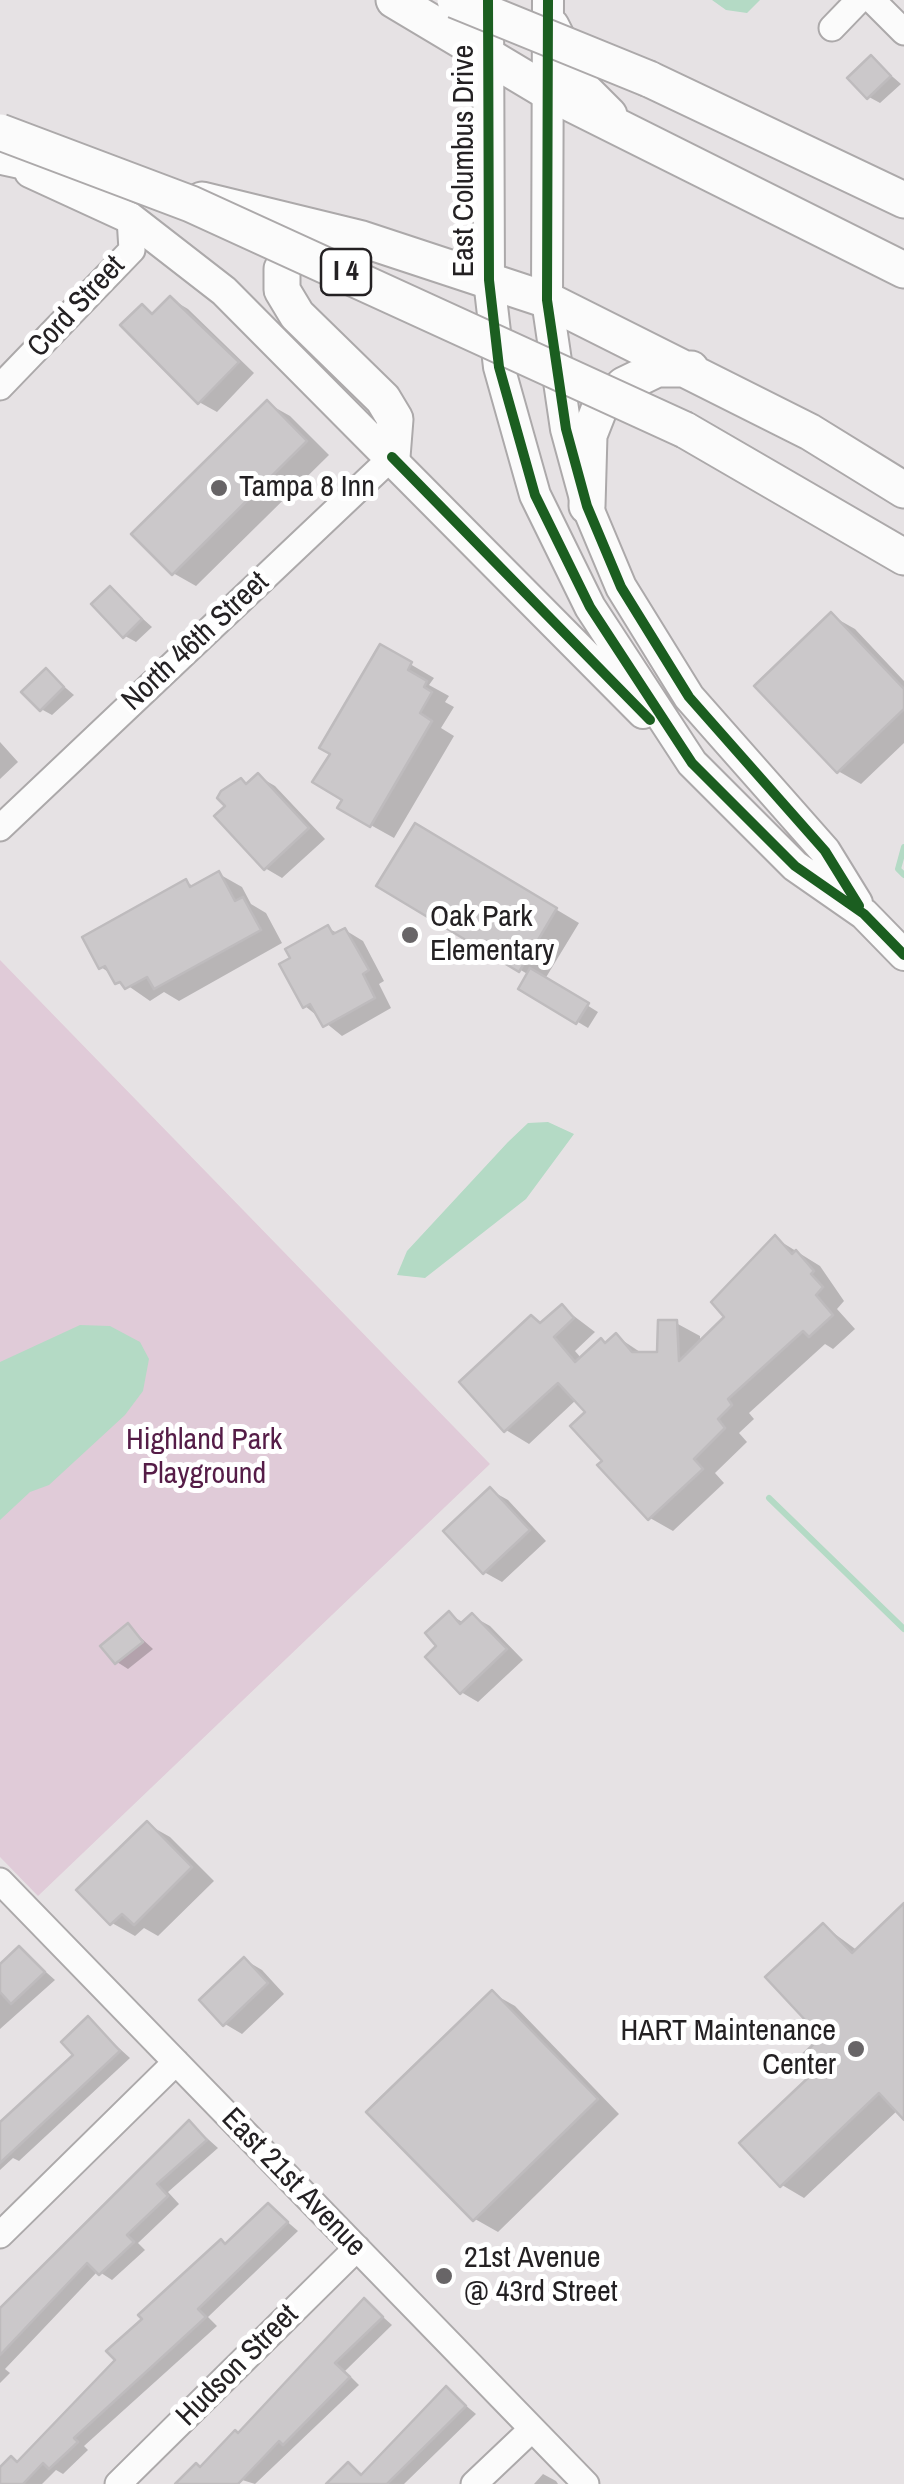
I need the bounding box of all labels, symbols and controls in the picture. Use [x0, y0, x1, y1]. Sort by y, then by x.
street label: East Columbus Drive [447, 45, 483, 277]
street label: Cord Street [21, 249, 133, 365]
road number: I 4 [321, 249, 371, 295]
place label: Tampa 8 Inn [239, 470, 375, 506]
marker: Tampa 8 Inn [208, 477, 230, 499]
street label: North 46th Street [115, 565, 277, 719]
place label: Oak Park Elementary [430, 900, 554, 970]
marker: Oak Park Elementary [399, 924, 421, 946]
park label: Highland Park Playground [126, 1423, 282, 1494]
place label: HART Maintenance Center [620, 2014, 836, 2084]
marker: HART Maintenance Center [845, 2038, 867, 2060]
street label: East 21st Avenue [213, 2101, 373, 2265]
place label: 21st Avenue @ 43rd Street [464, 2241, 618, 2312]
marker: 21st Avenue @ 43rd Street [433, 2265, 455, 2287]
street label: Hudson Street [170, 2298, 306, 2434]

